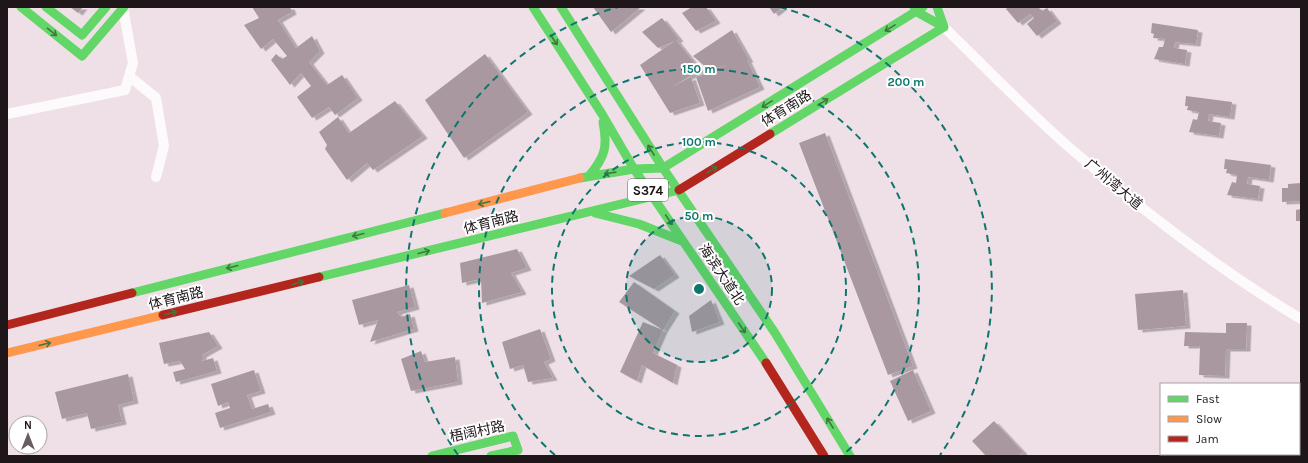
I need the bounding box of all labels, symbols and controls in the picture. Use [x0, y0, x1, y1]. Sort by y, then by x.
one-way arrow [884, 25, 896, 33]
one-way arrow [46, 27, 57, 36]
one-way arrow [550, 34, 558, 45]
text: 150 m [682, 62, 716, 76]
text: 200 m [888, 75, 924, 89]
street label: 体育南路 [758, 86, 815, 130]
one-way arrow [817, 97, 829, 105]
one-way arrow [761, 100, 773, 108]
text: 100 m [682, 135, 716, 149]
one-way arrow [647, 144, 655, 156]
street label: 广州湾大道 [1081, 155, 1146, 213]
one-way arrow [706, 166, 717, 174]
one-way arrow [604, 169, 617, 177]
road number: S374 [628, 179, 668, 201]
one-way arrow [477, 200, 490, 207]
street label: 体育南路 [462, 207, 520, 238]
text: 50 m [685, 209, 714, 223]
one-way arrow [665, 214, 673, 225]
one-way arrow [352, 232, 365, 239]
street label: 海滨大道北 [695, 241, 748, 308]
one-way arrow [417, 248, 430, 256]
one-way arrow [226, 264, 239, 272]
one-way arrow [291, 278, 304, 286]
centre of rings [692, 282, 706, 296]
street label: 体育南路 [147, 283, 205, 314]
one-way arrow [164, 309, 177, 317]
one-way arrow [738, 322, 746, 333]
one-way arrow [38, 340, 51, 347]
legend [1160, 383, 1300, 455]
text: Fast [1196, 392, 1220, 406]
text: Slow [1196, 412, 1222, 426]
north arrow [8, 415, 48, 455]
street label: 梧阔村路 [448, 417, 506, 446]
one-way arrow [826, 418, 834, 429]
text: N [24, 419, 32, 432]
text: Jam [1196, 432, 1219, 446]

